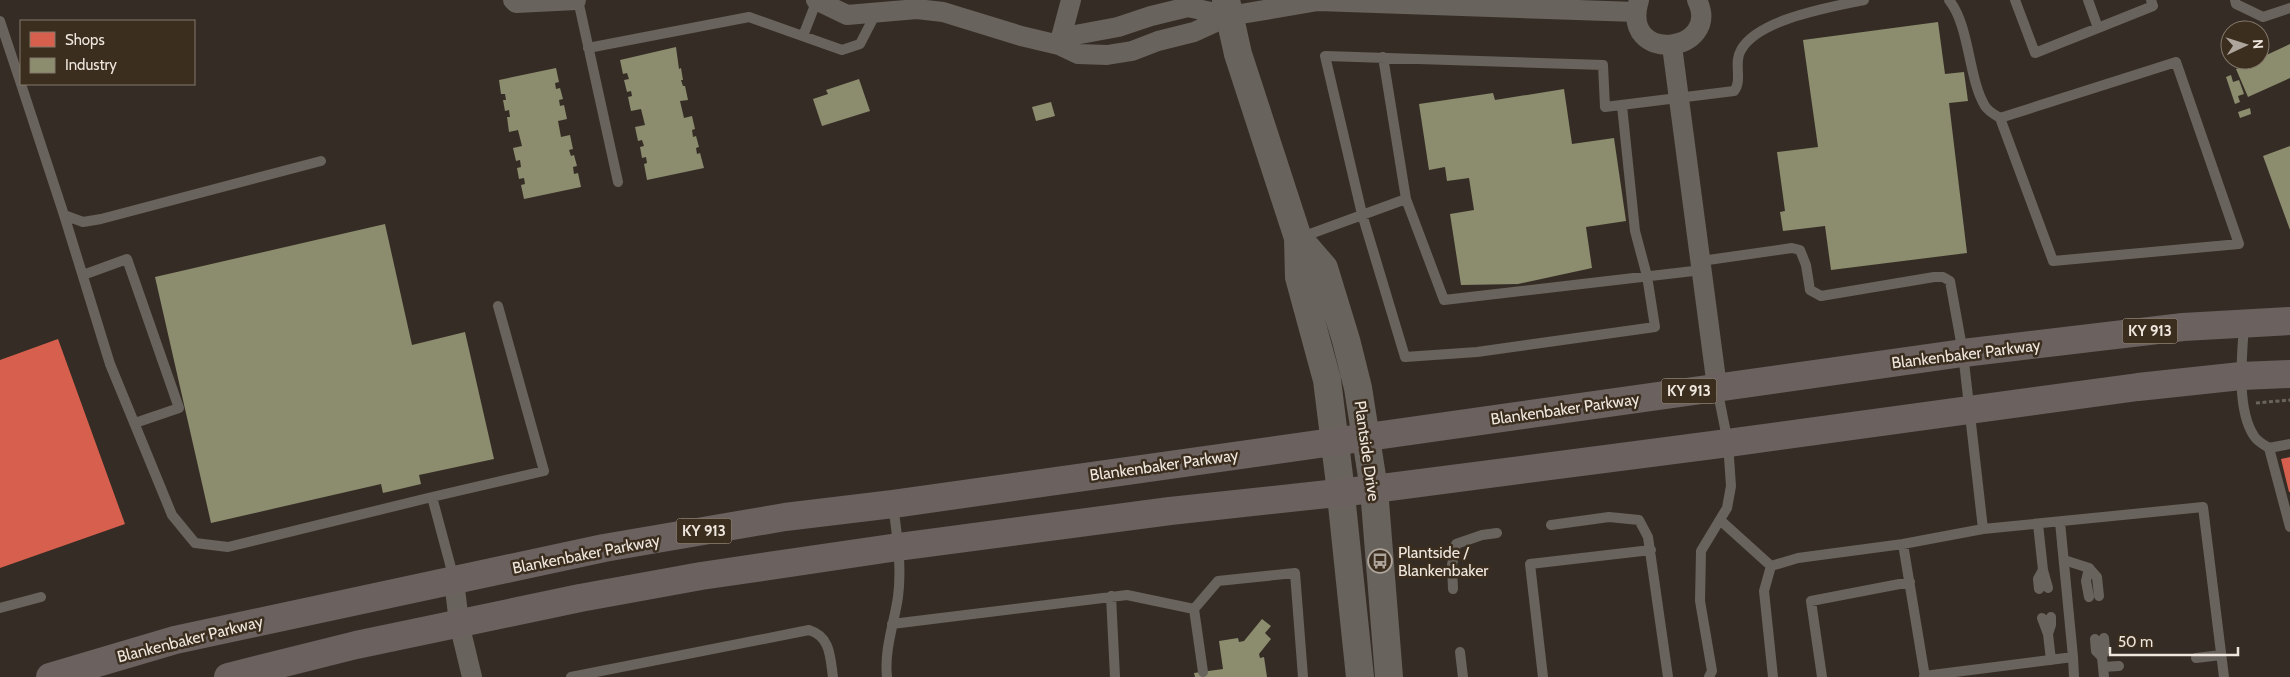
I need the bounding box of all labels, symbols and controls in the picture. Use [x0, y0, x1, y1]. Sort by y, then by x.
legend [20, 20, 195, 85]
north arrow [2220, 20, 2270, 70]
text: Shops [65, 31, 105, 49]
text: N [2249, 39, 2267, 50]
text: Industry [65, 56, 117, 74]
road number: KY 913 [2122, 318, 2178, 344]
street label: Blankenbaker Parkway [1890, 335, 2042, 373]
road number: KY 913 [1662, 378, 1716, 404]
street label: Blankenbaker Parkway [1489, 389, 1641, 429]
street label: Plantside Drive [1351, 400, 1383, 502]
street label: Blankenbaker Parkway [1088, 445, 1240, 485]
road number: KY 913 [676, 518, 732, 544]
street label: Blankenbaker Parkway [511, 530, 661, 578]
place label: Plantside / Blankenbaker [1398, 543, 1489, 580]
bus stop icon: Plantside / Blankenbaker [1367, 548, 1393, 574]
street label: Blankenbaker Parkway [115, 612, 265, 666]
scale bar [2110, 624, 2238, 656]
text: 50 m [2118, 633, 2153, 651]

